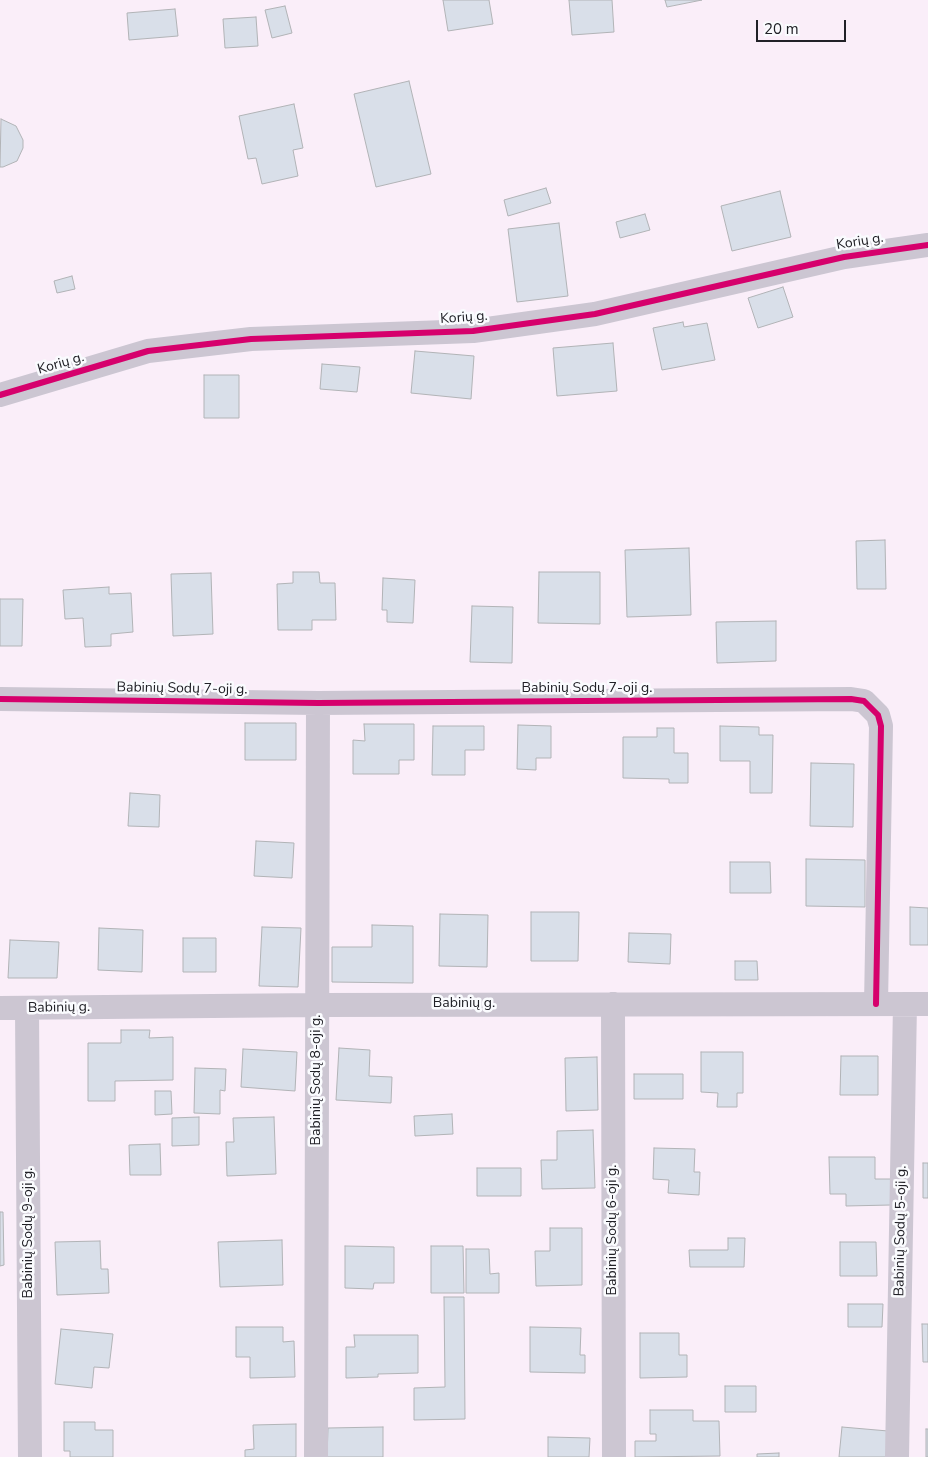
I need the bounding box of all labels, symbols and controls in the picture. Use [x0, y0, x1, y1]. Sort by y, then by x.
scale bar [758, 10, 848, 42]
text: 20 m [764, 19, 799, 39]
street label: Korių g. [835, 230, 885, 254]
street label: Korių g. [440, 308, 488, 328]
street label: Korių g. [36, 349, 86, 379]
street label: Babinių Sodų 7-oji g. [116, 679, 248, 699]
street label: Babinių Sodų 7-oji g. [522, 681, 652, 697]
street label: Babinių g. [433, 996, 495, 1012]
street label: Babinių g. [28, 999, 90, 1017]
street label: Babinių Sodų 8-oji g. [309, 1015, 325, 1145]
street label: Babinių Sodų 6-oji g. [605, 1165, 621, 1295]
street label: Babinių Sodų 5-oji g. [891, 1165, 911, 1297]
street label: Babinių Sodų 9-oji g. [21, 1168, 37, 1298]

